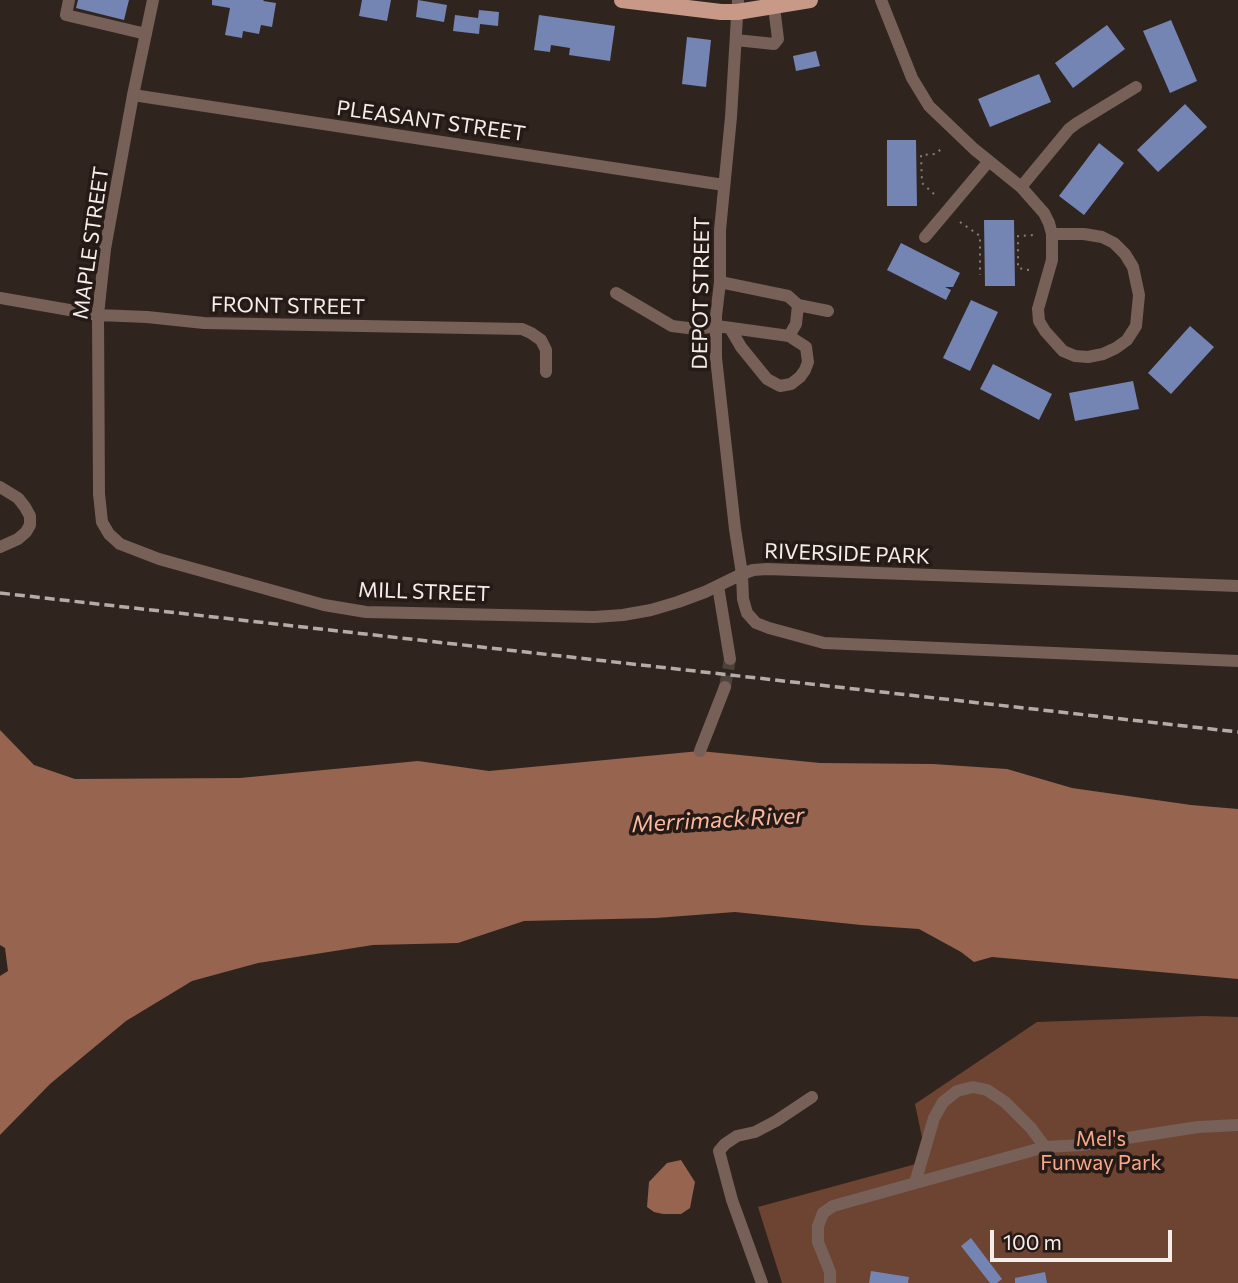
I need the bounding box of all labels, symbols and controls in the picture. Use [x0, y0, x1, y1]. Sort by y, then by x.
street label: PLEASANT STREET [335, 95, 527, 147]
street label: MAPLE STREET [68, 165, 114, 321]
street label: DEPOT STREET [687, 216, 715, 370]
street label: FRONT STREET [211, 292, 365, 320]
street label: RIVERSIDE PARK [764, 539, 930, 569]
street label: MILL STREET [358, 577, 490, 607]
water label: Merrimack River [631, 802, 805, 838]
park label: Mel's Funway Park [1040, 1126, 1162, 1176]
scale bar [993, 1216, 1175, 1260]
text: 100 m [1003, 1229, 1062, 1254]

